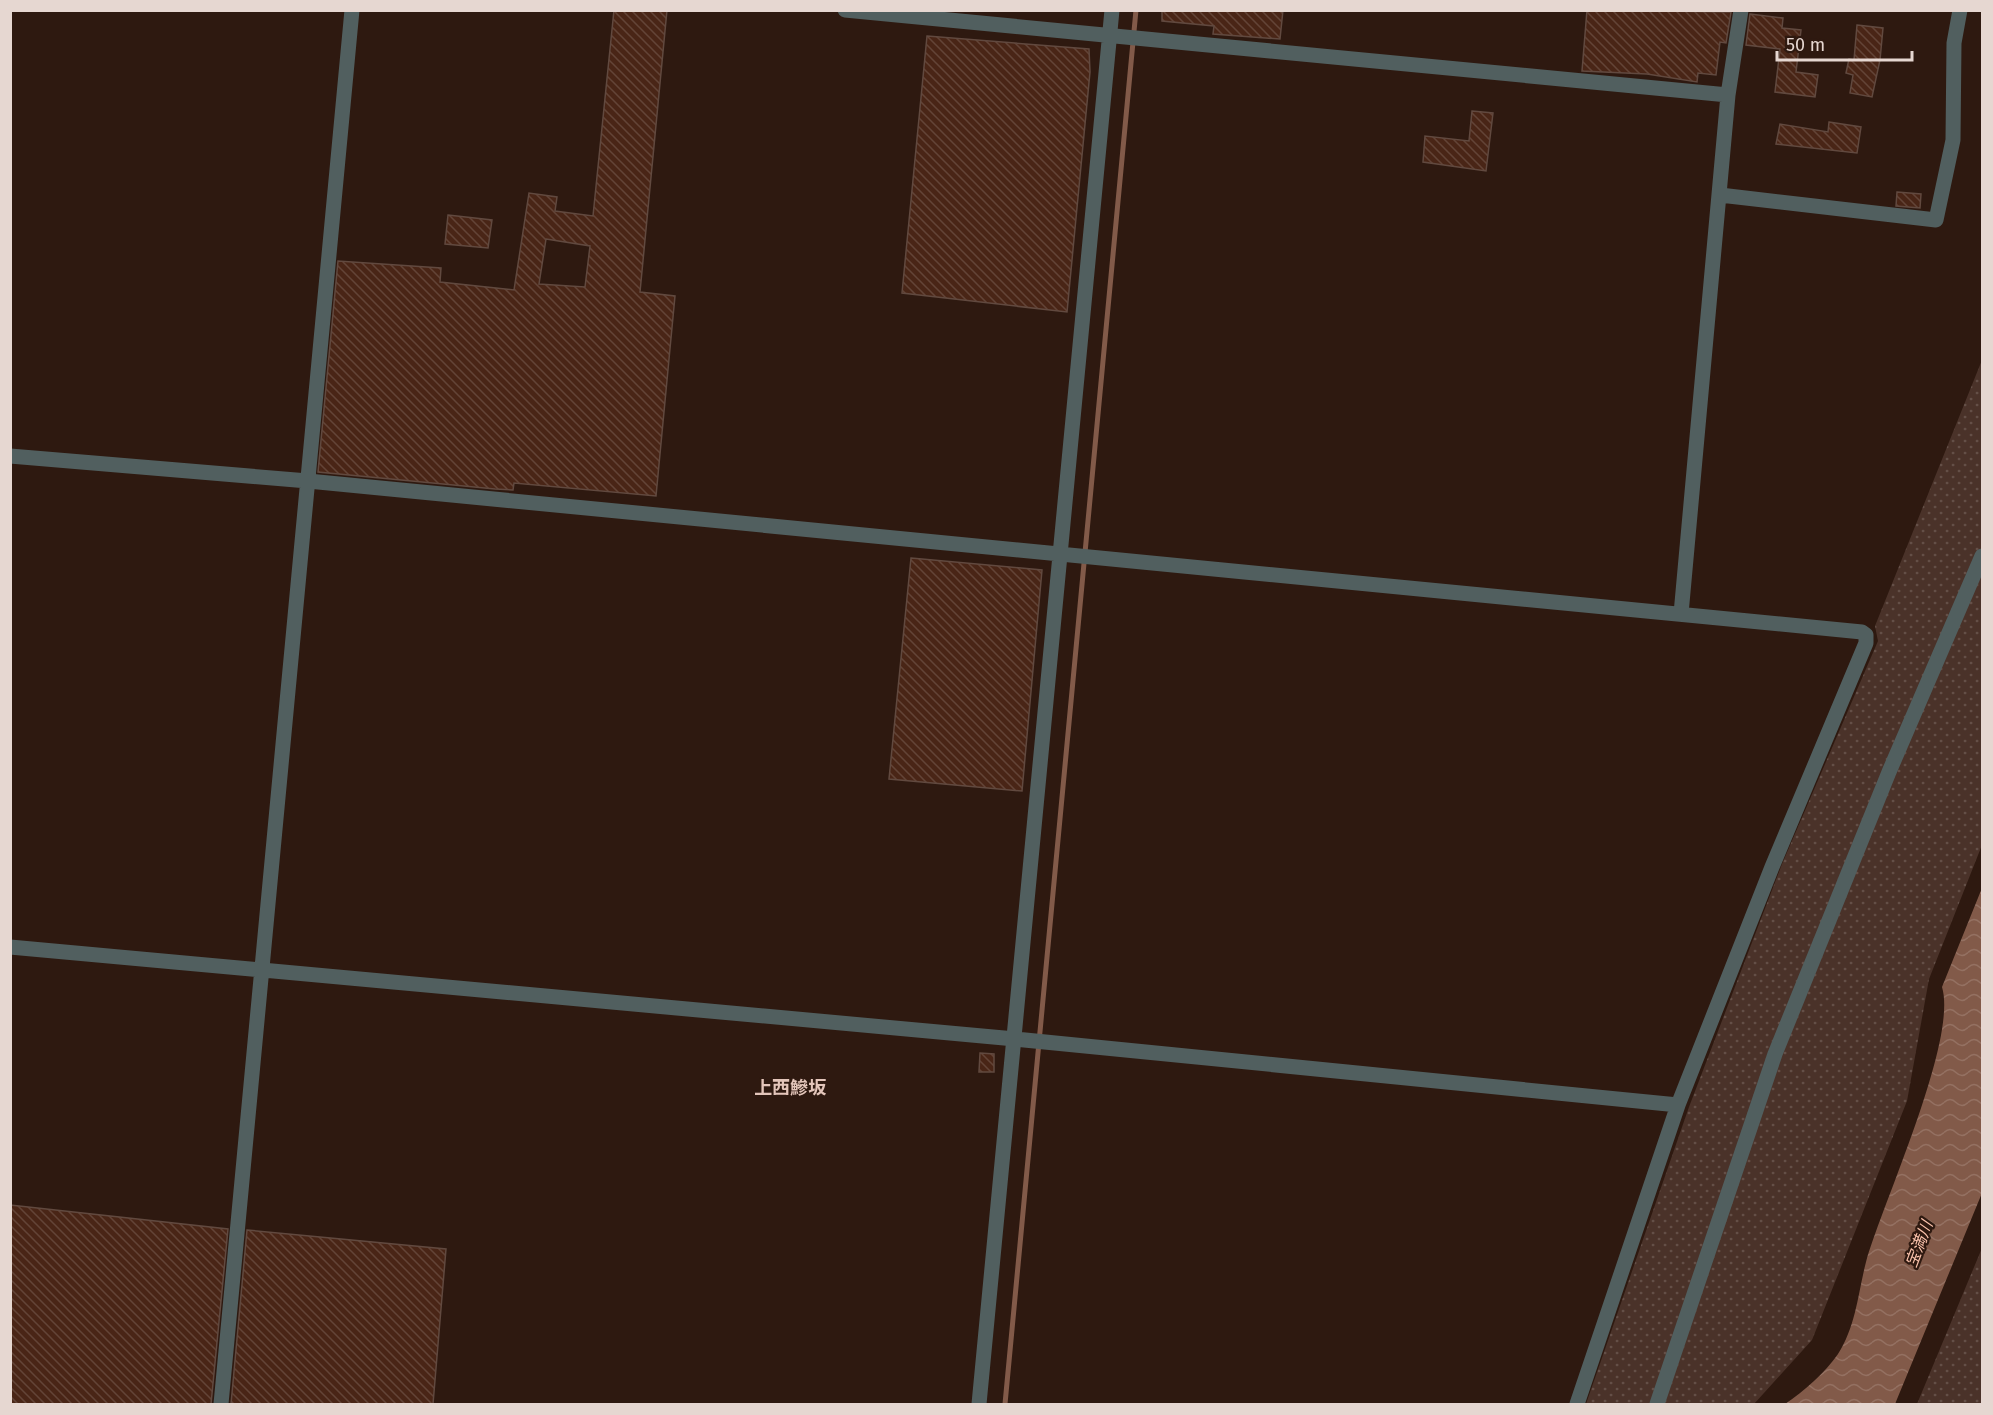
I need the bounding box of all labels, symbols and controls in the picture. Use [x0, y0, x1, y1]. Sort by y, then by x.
scale bar [1777, 24, 1912, 62]
text: 50 m [1786, 34, 1825, 56]
district label: 上西鰺坂 [754, 1077, 827, 1099]
water label: 宝満川 [1902, 1216, 1937, 1270]

